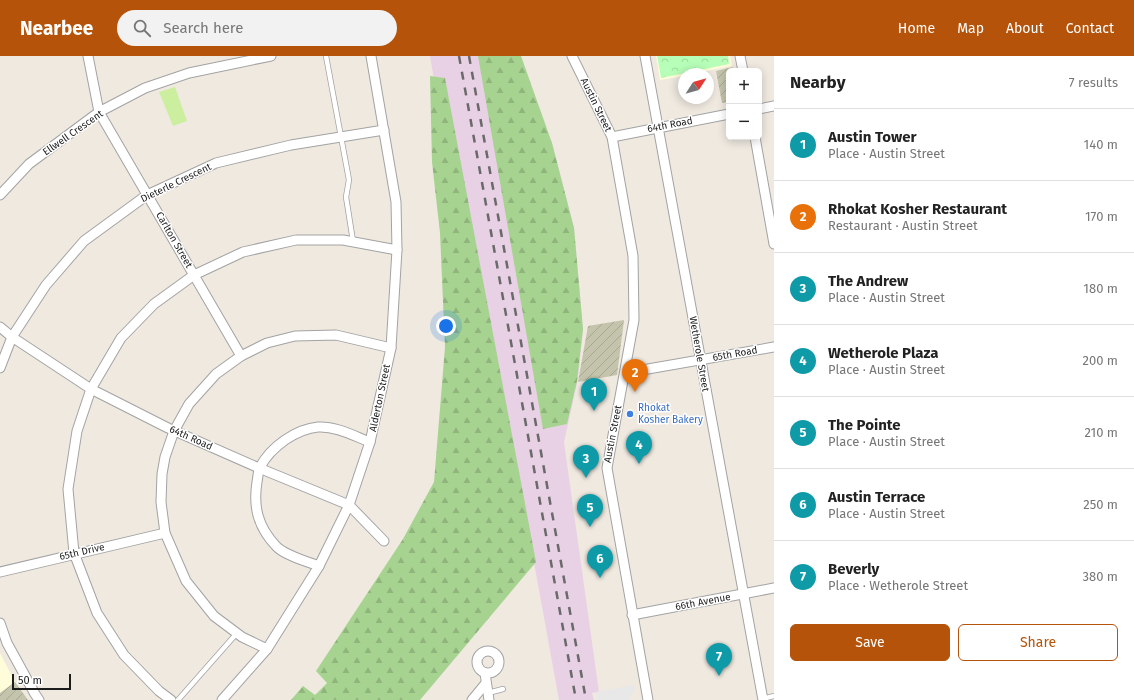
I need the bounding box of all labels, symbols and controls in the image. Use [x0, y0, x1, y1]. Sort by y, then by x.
search box [117, 10, 397, 46]
text: Nearbee [20, 17, 93, 40]
icon: search [131, 17, 153, 39]
text: Search here [163, 19, 243, 37]
text: Home [898, 20, 935, 37]
text: Map [957, 20, 984, 37]
text: About [1006, 20, 1044, 37]
text: Contact [1066, 20, 1114, 37]
north arrow [678, 68, 714, 104]
map controls [726, 68, 762, 140]
button: + [726, 68, 762, 104]
text: Nearby [790, 72, 845, 93]
text: 7 results [1069, 75, 1118, 90]
street label: Austin Street [578, 76, 614, 134]
button: − [726, 104, 762, 140]
street label: Ellwell Crescent [41, 108, 106, 158]
street label: 64th Road [646, 115, 694, 135]
text: Austin Tower [828, 128, 916, 146]
text: 1 [800, 137, 806, 152]
text: 140 m [1084, 137, 1118, 152]
text: Place · Austin Street [828, 146, 945, 161]
street label: Dieterle Crescent [139, 161, 214, 205]
text: Rhokat Kosher Restaurant [828, 200, 1007, 218]
text: 2 [800, 209, 806, 224]
text: 170 m [1085, 209, 1118, 224]
street label: Carlton Street [153, 210, 195, 270]
text: Restaurant · Austin Street [828, 218, 978, 233]
text: The Andrew [828, 272, 908, 290]
text: 3 [800, 281, 806, 296]
text: 180 m [1083, 281, 1118, 296]
text: Place · Austin Street [828, 290, 945, 305]
your location [436, 316, 456, 336]
street label: Wetherole Street [686, 316, 712, 393]
street label: 65th Road [712, 344, 758, 364]
text: Wetherole Plaza [828, 344, 938, 362]
text: 4 [799, 353, 807, 368]
text: 200 m [1082, 353, 1118, 368]
pin: 2 [622, 359, 648, 392]
text: Place · Austin Street [828, 362, 945, 377]
street label: Alderton Street [367, 363, 393, 433]
pin: 1 [581, 378, 607, 411]
place label: Rhokat Kosher Bakery [638, 402, 703, 426]
street label: Austin Street [602, 404, 625, 464]
marker: Rhokat Kosher Bakery [625, 409, 635, 419]
text: The Pointe [828, 416, 901, 434]
street label: 64th Road [168, 423, 214, 453]
text: 5 [800, 425, 806, 440]
text: 210 m [1084, 425, 1118, 440]
pin: 4 [626, 431, 652, 464]
text: Place · Austin Street [828, 434, 945, 449]
pin: 3 [573, 445, 599, 478]
text: Austin Terrace [828, 488, 925, 506]
pin: 5 [577, 494, 603, 527]
text: 6 [799, 497, 807, 512]
text: 250 m [1083, 497, 1118, 512]
text: Place · Austin Street [828, 506, 945, 521]
street label: 65th Drive [58, 541, 106, 563]
pin: 6 [587, 545, 613, 578]
text: Beverly [828, 560, 879, 578]
text: 7 [800, 569, 806, 584]
text: 380 m [1083, 569, 1118, 584]
text: Place · Wetherole Street [828, 578, 968, 593]
street label: 66th Avenue [674, 591, 732, 613]
button: Save [790, 624, 950, 661]
button: Share [958, 624, 1118, 661]
pin: 7 [706, 643, 732, 676]
scale bar [12, 672, 71, 691]
text: 50 m [18, 674, 42, 687]

